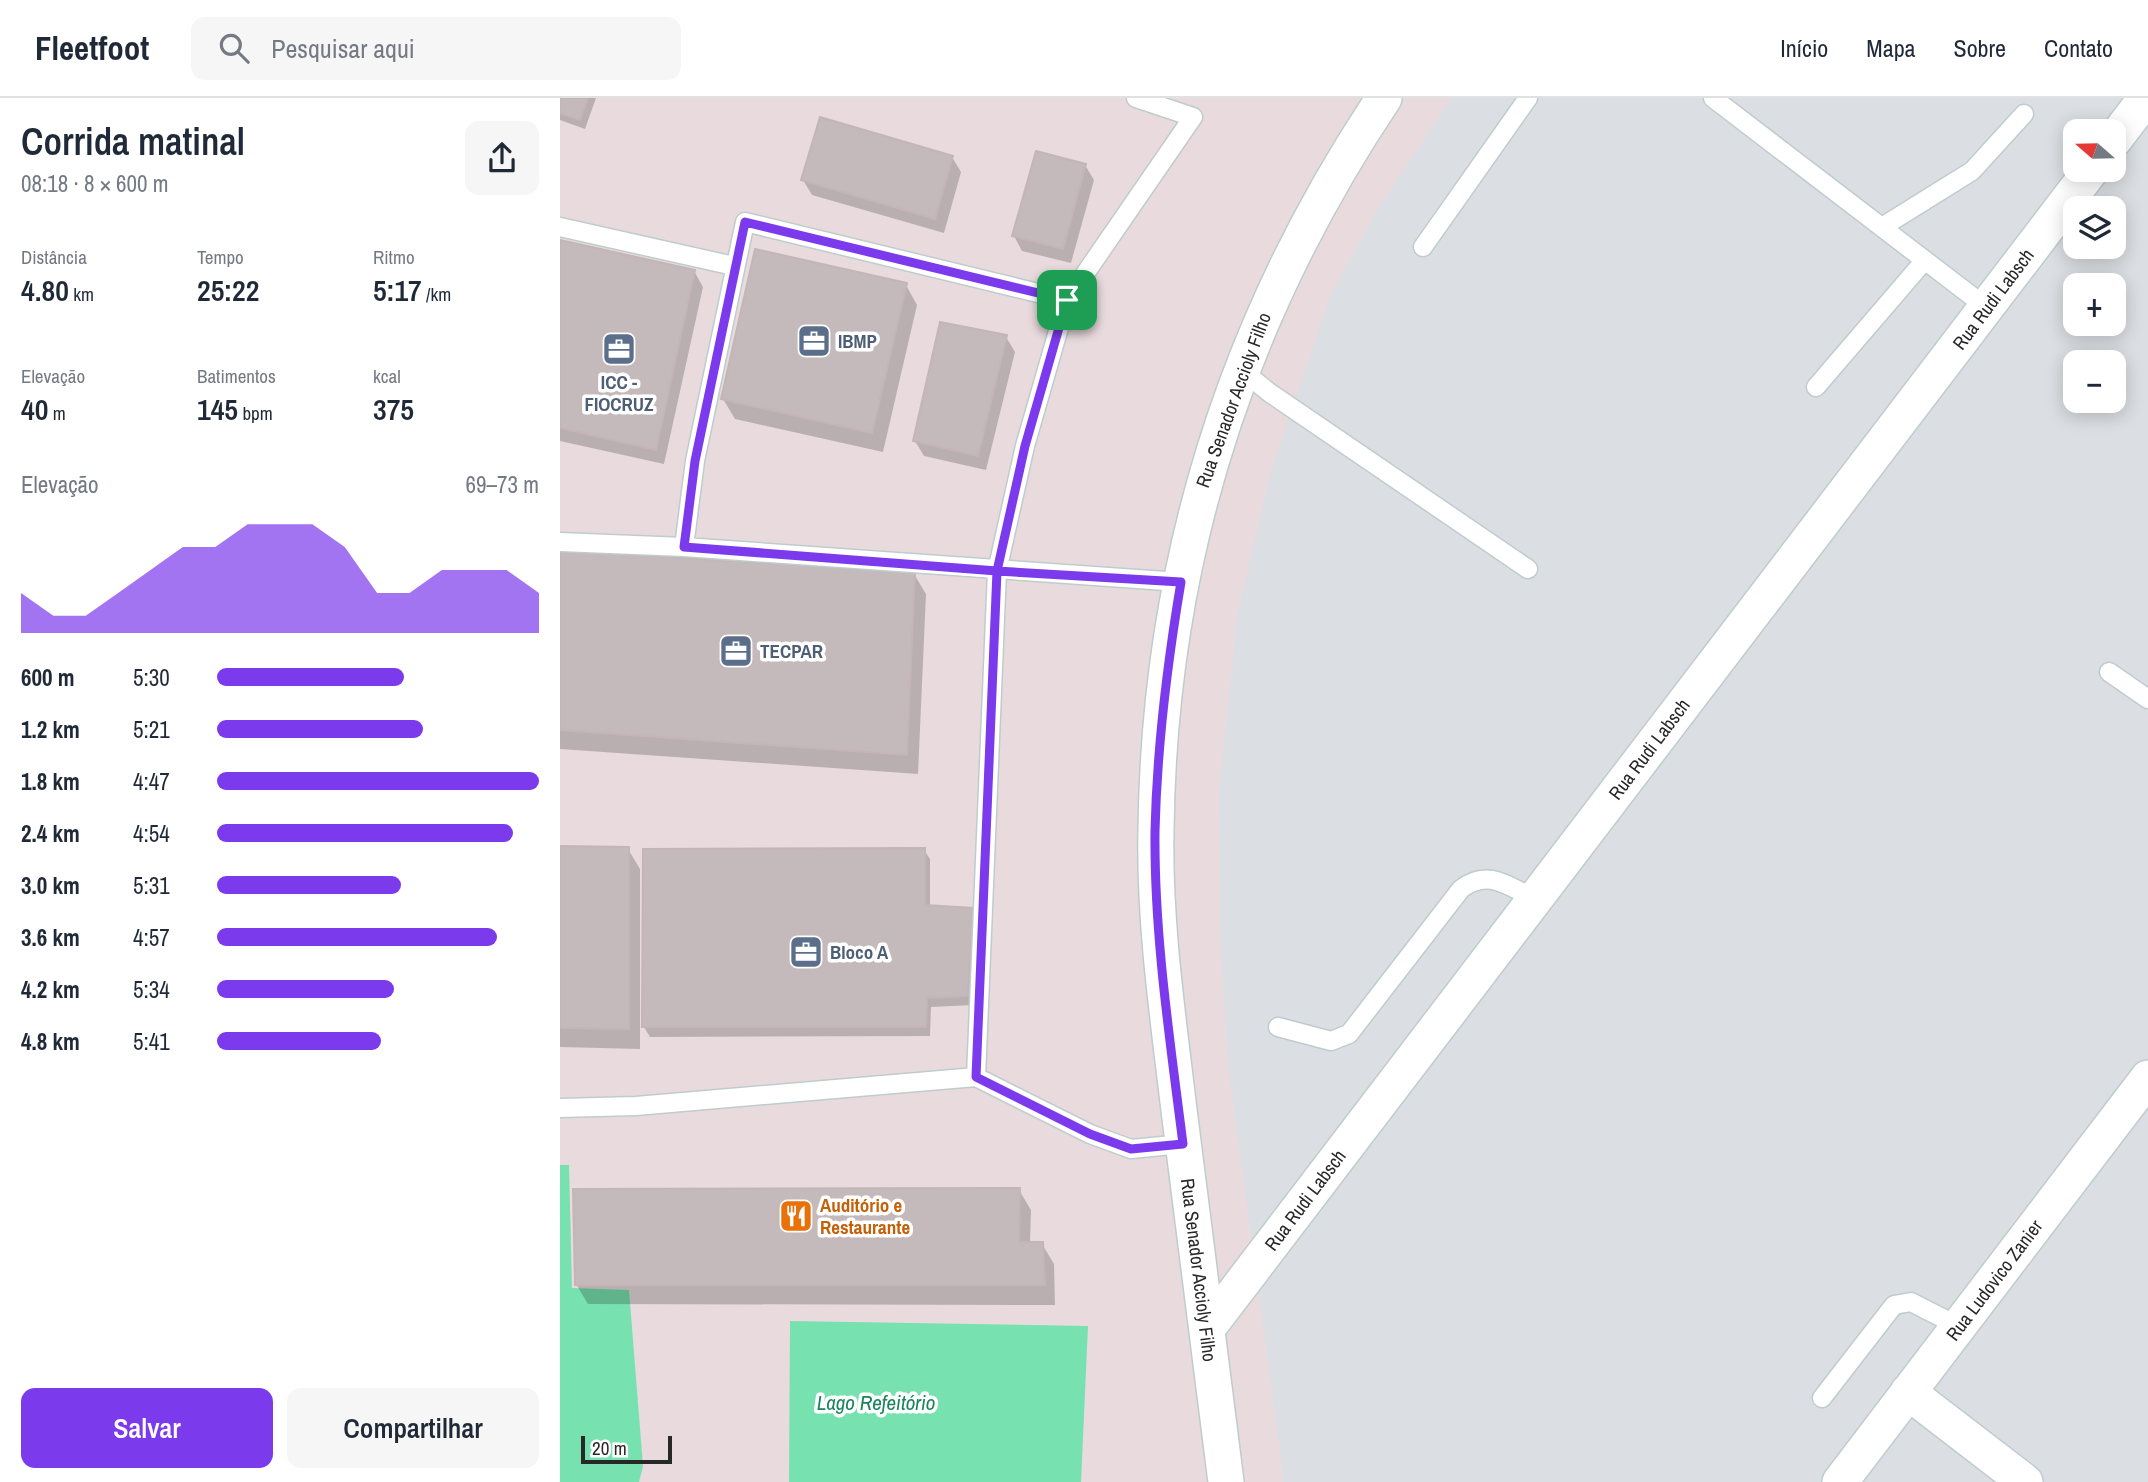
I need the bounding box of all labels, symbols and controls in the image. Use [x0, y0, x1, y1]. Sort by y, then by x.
search box [191, 17, 681, 80]
text: Fleetfoot [35, 26, 149, 70]
icon: search [215, 29, 253, 67]
text: Pesquisar aqui [271, 31, 415, 66]
text: Início [1780, 32, 1828, 64]
text: Mapa [1866, 32, 1916, 64]
text: Sobre [1954, 32, 2006, 64]
text: Contato [2044, 32, 2113, 64]
text: Corrida matinal [21, 116, 245, 167]
north arrow [2063, 119, 2126, 182]
map controls [2063, 119, 2126, 413]
button: share [465, 121, 539, 195]
text: 08:18 · 8 × 600 m [21, 168, 168, 199]
button: layers [2063, 196, 2126, 259]
street label: Rua Rudi Labsch [1946, 243, 2040, 355]
text: Distância [21, 244, 87, 270]
text: Tempo [197, 244, 244, 270]
text: Ritmo [373, 244, 415, 270]
text: 4.80 [21, 270, 69, 310]
text: 25:22 [197, 270, 259, 310]
text: 5:17 [373, 270, 422, 310]
pin [1037, 270, 1097, 330]
button: + [2063, 273, 2126, 336]
text: km [69, 281, 94, 307]
text: /km [422, 281, 451, 307]
icon: arrive [1048, 281, 1086, 319]
street label: Rua Senador Accioly Filho [1189, 309, 1277, 491]
office icon: IBMP [795, 322, 833, 360]
place label: IBMP [838, 328, 877, 354]
office icon: ICC - FIOCRUZ [600, 330, 638, 368]
button: − [2063, 350, 2126, 413]
text: Elevação [21, 363, 85, 389]
text: Batimentos [197, 363, 276, 389]
text: kcal [373, 363, 401, 389]
place label: ICC - FIOCRUZ [584, 369, 654, 417]
text: 40 [21, 389, 48, 429]
text: 145 [197, 389, 238, 429]
text: 375 [373, 389, 414, 429]
text: m [48, 400, 66, 426]
text: bpm [238, 400, 273, 426]
text: Elevação [21, 469, 99, 500]
text: 69–73 m [466, 469, 539, 500]
office icon: TECPAR [717, 632, 755, 670]
place label: TECPAR [760, 638, 823, 664]
text: 600 m [21, 662, 74, 693]
text: 5:30 [133, 662, 170, 693]
street label: Rua Rudi Labsch [1602, 693, 1696, 805]
text: 1.2 km [21, 714, 80, 745]
text: 5:21 [133, 714, 170, 745]
text: 1.8 km [21, 766, 80, 797]
text: 4:47 [133, 766, 170, 797]
text: 2.4 km [21, 818, 80, 849]
text: 4:54 [133, 818, 170, 849]
text: 3.0 km [21, 870, 80, 901]
text: 5:31 [133, 870, 170, 901]
text: 3.6 km [21, 922, 80, 953]
text: 4:57 [133, 922, 170, 953]
office icon: Bloco A [787, 933, 825, 971]
place label: Bloco A [830, 939, 889, 965]
text: 4.2 km [21, 974, 80, 1005]
text: 5:34 [133, 974, 170, 1005]
text: 4.8 km [21, 1026, 80, 1057]
text: 5:41 [133, 1026, 170, 1057]
street label: Rua Rudi Labsch [1258, 1144, 1352, 1256]
street label: Rua Senador Accioly Filho [1175, 1177, 1223, 1363]
place label: Auditório e Restaurante [820, 1192, 910, 1240]
restaurant icon: Auditório e Restaurante [777, 1197, 815, 1235]
street label: Rua Ludovico Zanier [1940, 1213, 2049, 1346]
button: Salvar [21, 1388, 273, 1468]
button: Compartilhar [287, 1388, 539, 1468]
water label: Lago Refeitório [817, 1388, 935, 1417]
scale bar [581, 1433, 672, 1465]
text: 20 m [592, 1435, 627, 1461]

